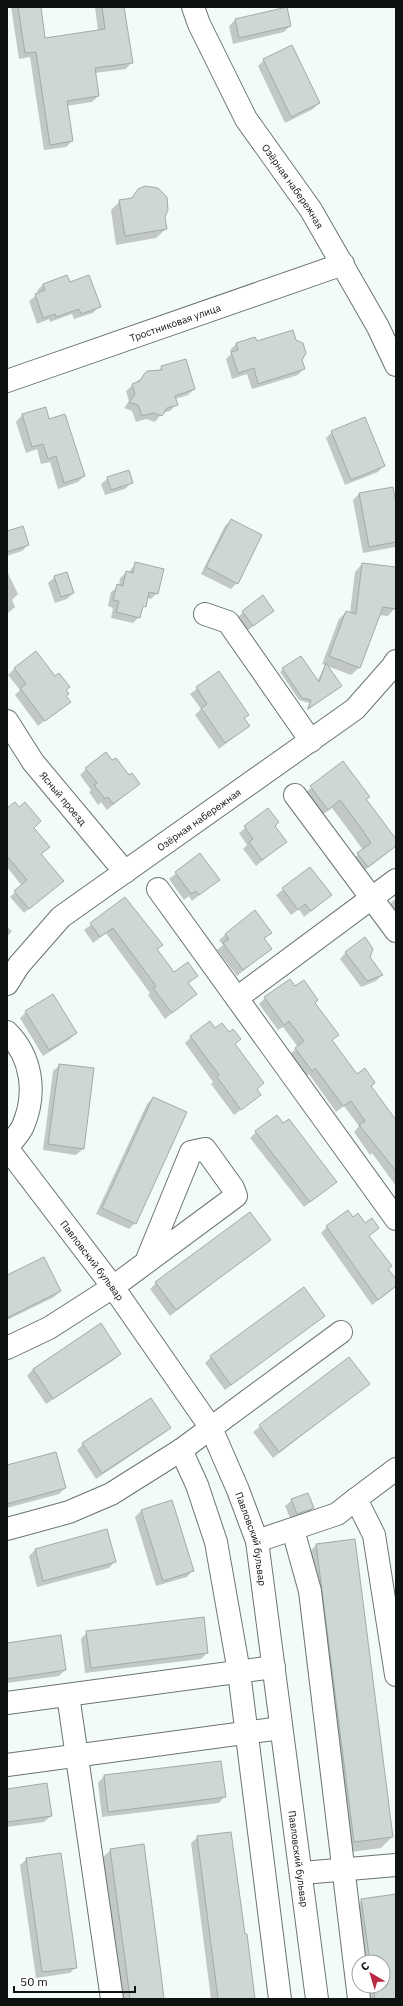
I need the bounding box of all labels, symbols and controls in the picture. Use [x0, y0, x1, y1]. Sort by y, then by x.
street label: Озёрная набережная [259, 141, 326, 231]
street label: Тростниковая улица [128, 301, 223, 345]
street label: Ясный проезд [37, 769, 89, 828]
street label: Озёрная набережная [154, 786, 244, 854]
street label: Павловский бульвар [57, 1218, 127, 1303]
street label: Павловский бульвар [232, 1490, 269, 1587]
street label: Павловский бульвар [285, 1810, 311, 1908]
north arrow [351, 1954, 391, 1994]
text: С [358, 1958, 372, 1974]
scale bar [14, 1968, 135, 1994]
text: 50 m [20, 1974, 48, 1989]

